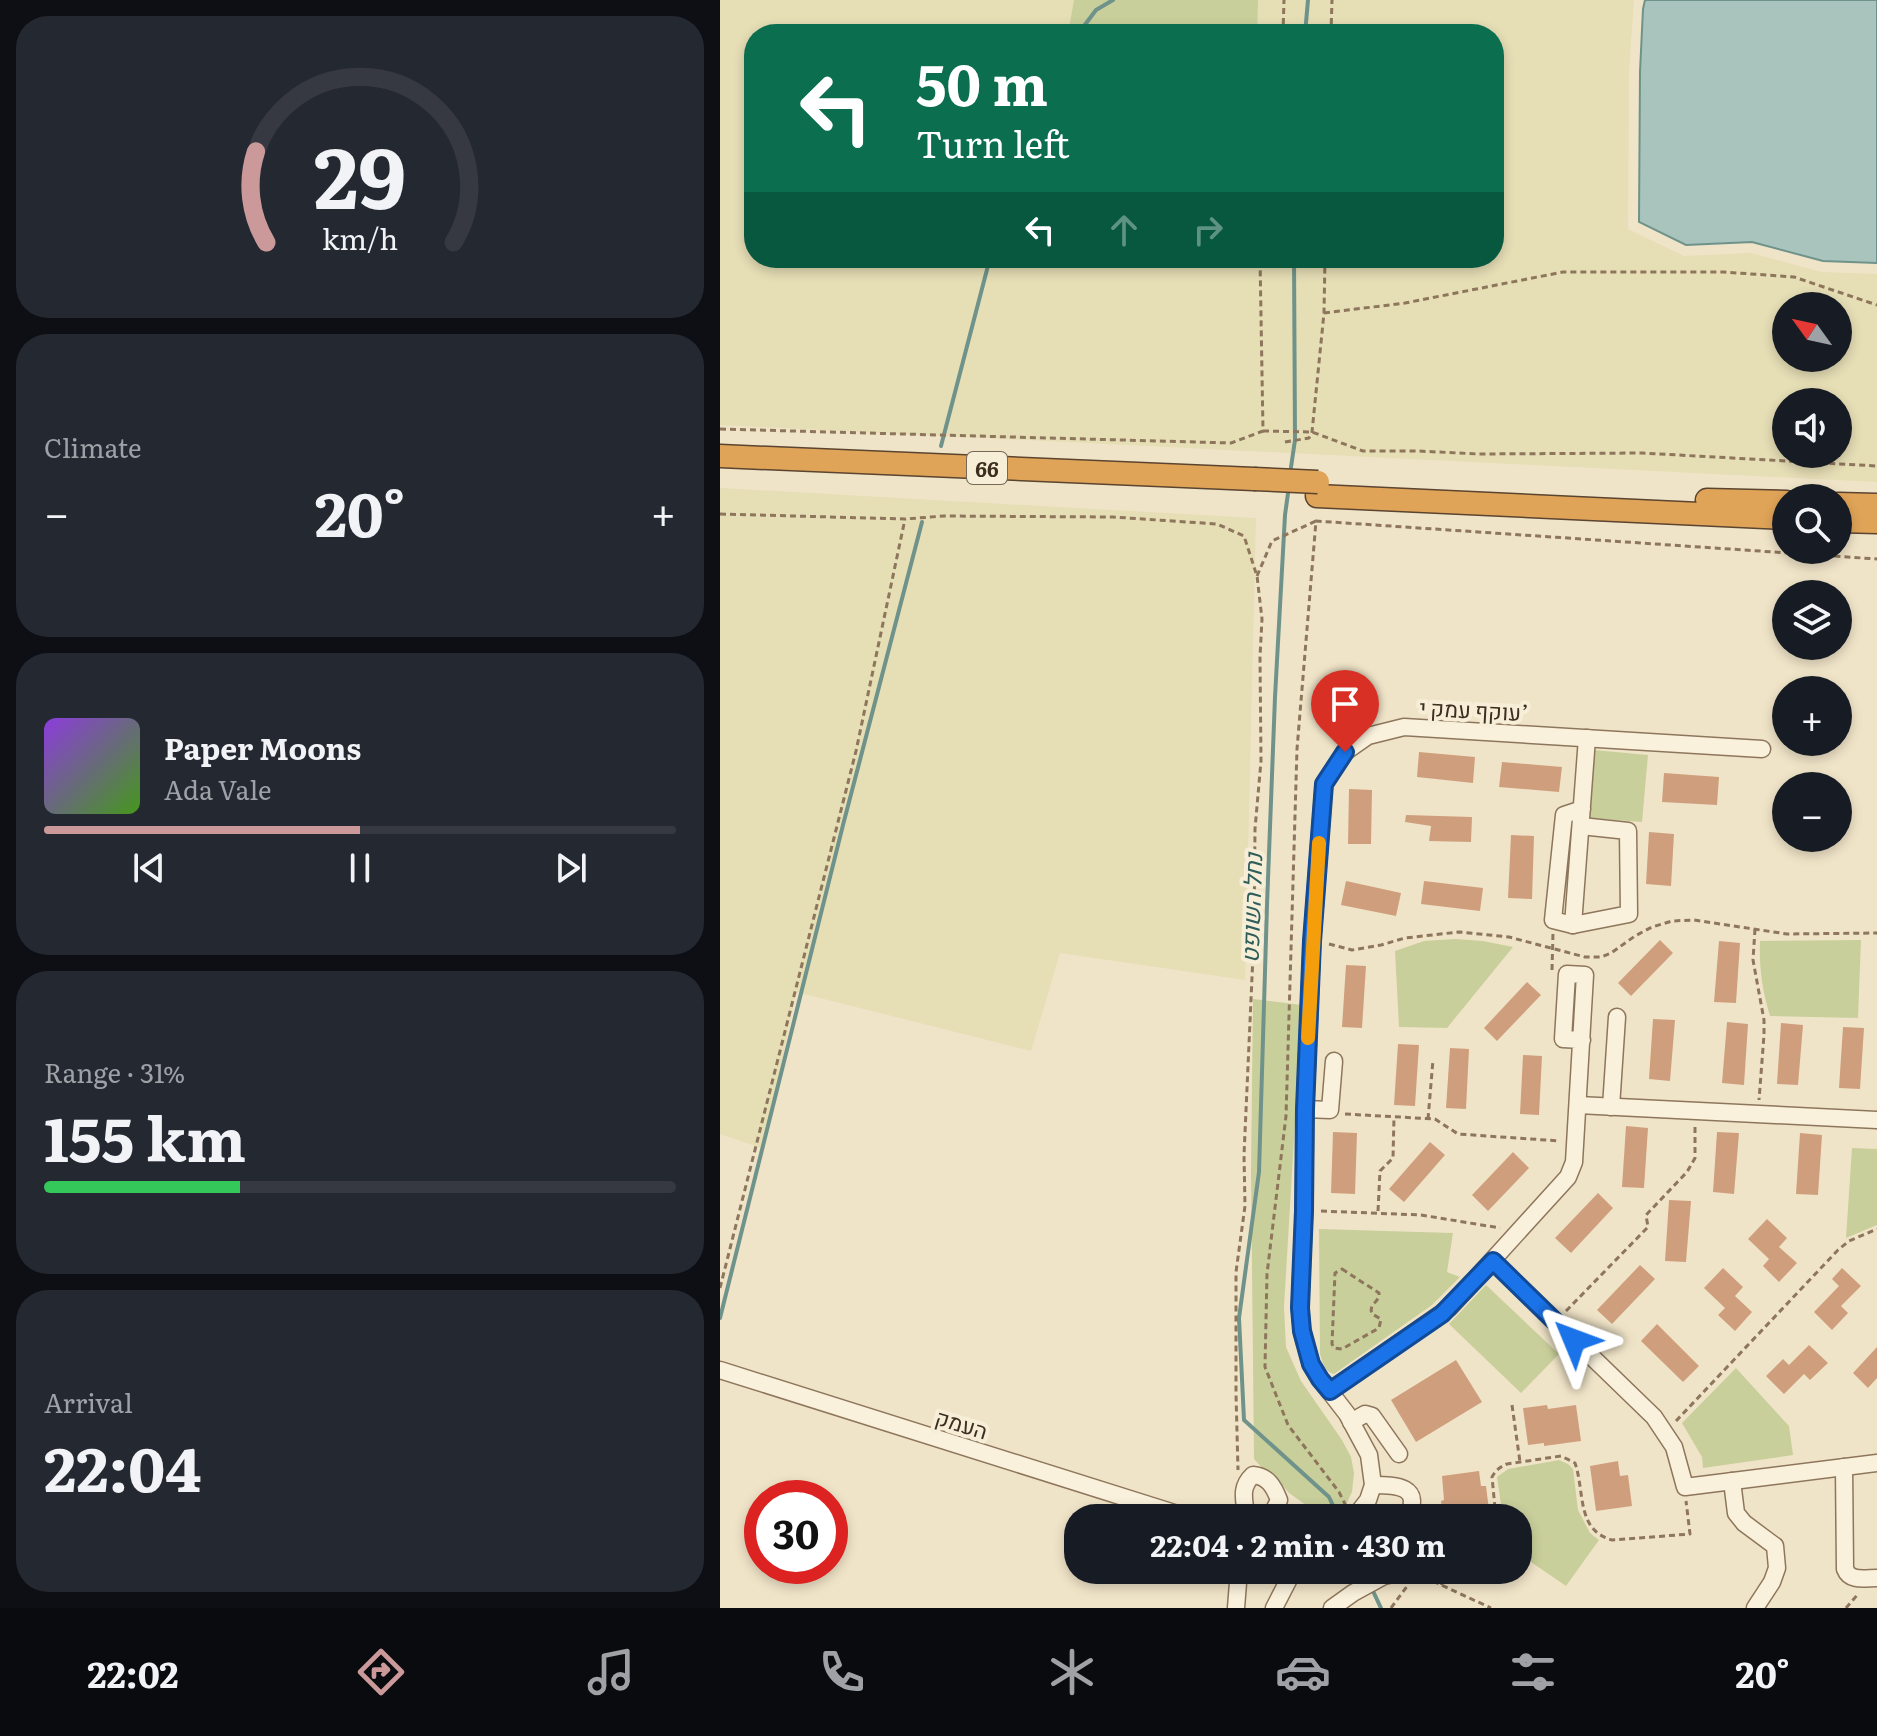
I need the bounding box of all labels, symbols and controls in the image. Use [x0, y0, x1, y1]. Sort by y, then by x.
text: 50 m [916, 40, 1048, 123]
icon: left [784, 56, 888, 160]
text: 29 [314, 111, 406, 235]
text: Turn left [916, 116, 1070, 169]
icon: left [1018, 208, 1062, 252]
icon: ahead [1102, 208, 1146, 252]
icon: right [1186, 208, 1230, 252]
text: km/h [322, 216, 398, 259]
north arrow [1772, 292, 1852, 372]
map controls [1772, 292, 1852, 852]
button: sound [1772, 388, 1852, 468]
text: Climate [44, 427, 142, 466]
road number: 66 [967, 452, 1007, 484]
text: 20° [315, 466, 405, 555]
text: − [44, 478, 70, 544]
text: + [650, 478, 676, 544]
button: search [1772, 484, 1852, 564]
button: layers [1772, 580, 1852, 660]
pin [1311, 670, 1379, 752]
button: + [1772, 676, 1852, 756]
icon: arrive [1323, 682, 1367, 726]
street label: עוקף עמק י’ [1419, 690, 1529, 728]
text: Paper Moons [164, 725, 361, 769]
text: Ada Vale [164, 769, 271, 808]
button: − [1772, 772, 1852, 852]
icon: previous [127, 846, 171, 890]
icon: pause [338, 846, 382, 890]
icon: next [549, 846, 593, 890]
water label: נחל השופט [1231, 850, 1269, 964]
text: Range · 31% [44, 1052, 185, 1091]
text: 155 km [44, 1091, 246, 1180]
position arrow [1532, 1298, 1616, 1382]
text: Arrival [44, 1382, 133, 1421]
street label: העמק [932, 1399, 992, 1447]
text: 22:04 [44, 1421, 201, 1510]
speed limit sign: 30 [744, 1480, 848, 1584]
text: 22:04 · 2 min · 430 m [1150, 1522, 1446, 1566]
icon: directions [353, 1644, 409, 1700]
icon: music [583, 1644, 639, 1700]
icon: phone [814, 1644, 870, 1700]
icon: climate [1044, 1644, 1100, 1700]
icon: car [1275, 1644, 1331, 1700]
icon: filters [1505, 1644, 1561, 1700]
text: 22:02 [87, 1646, 179, 1699]
text: 20° [1735, 1646, 1790, 1699]

